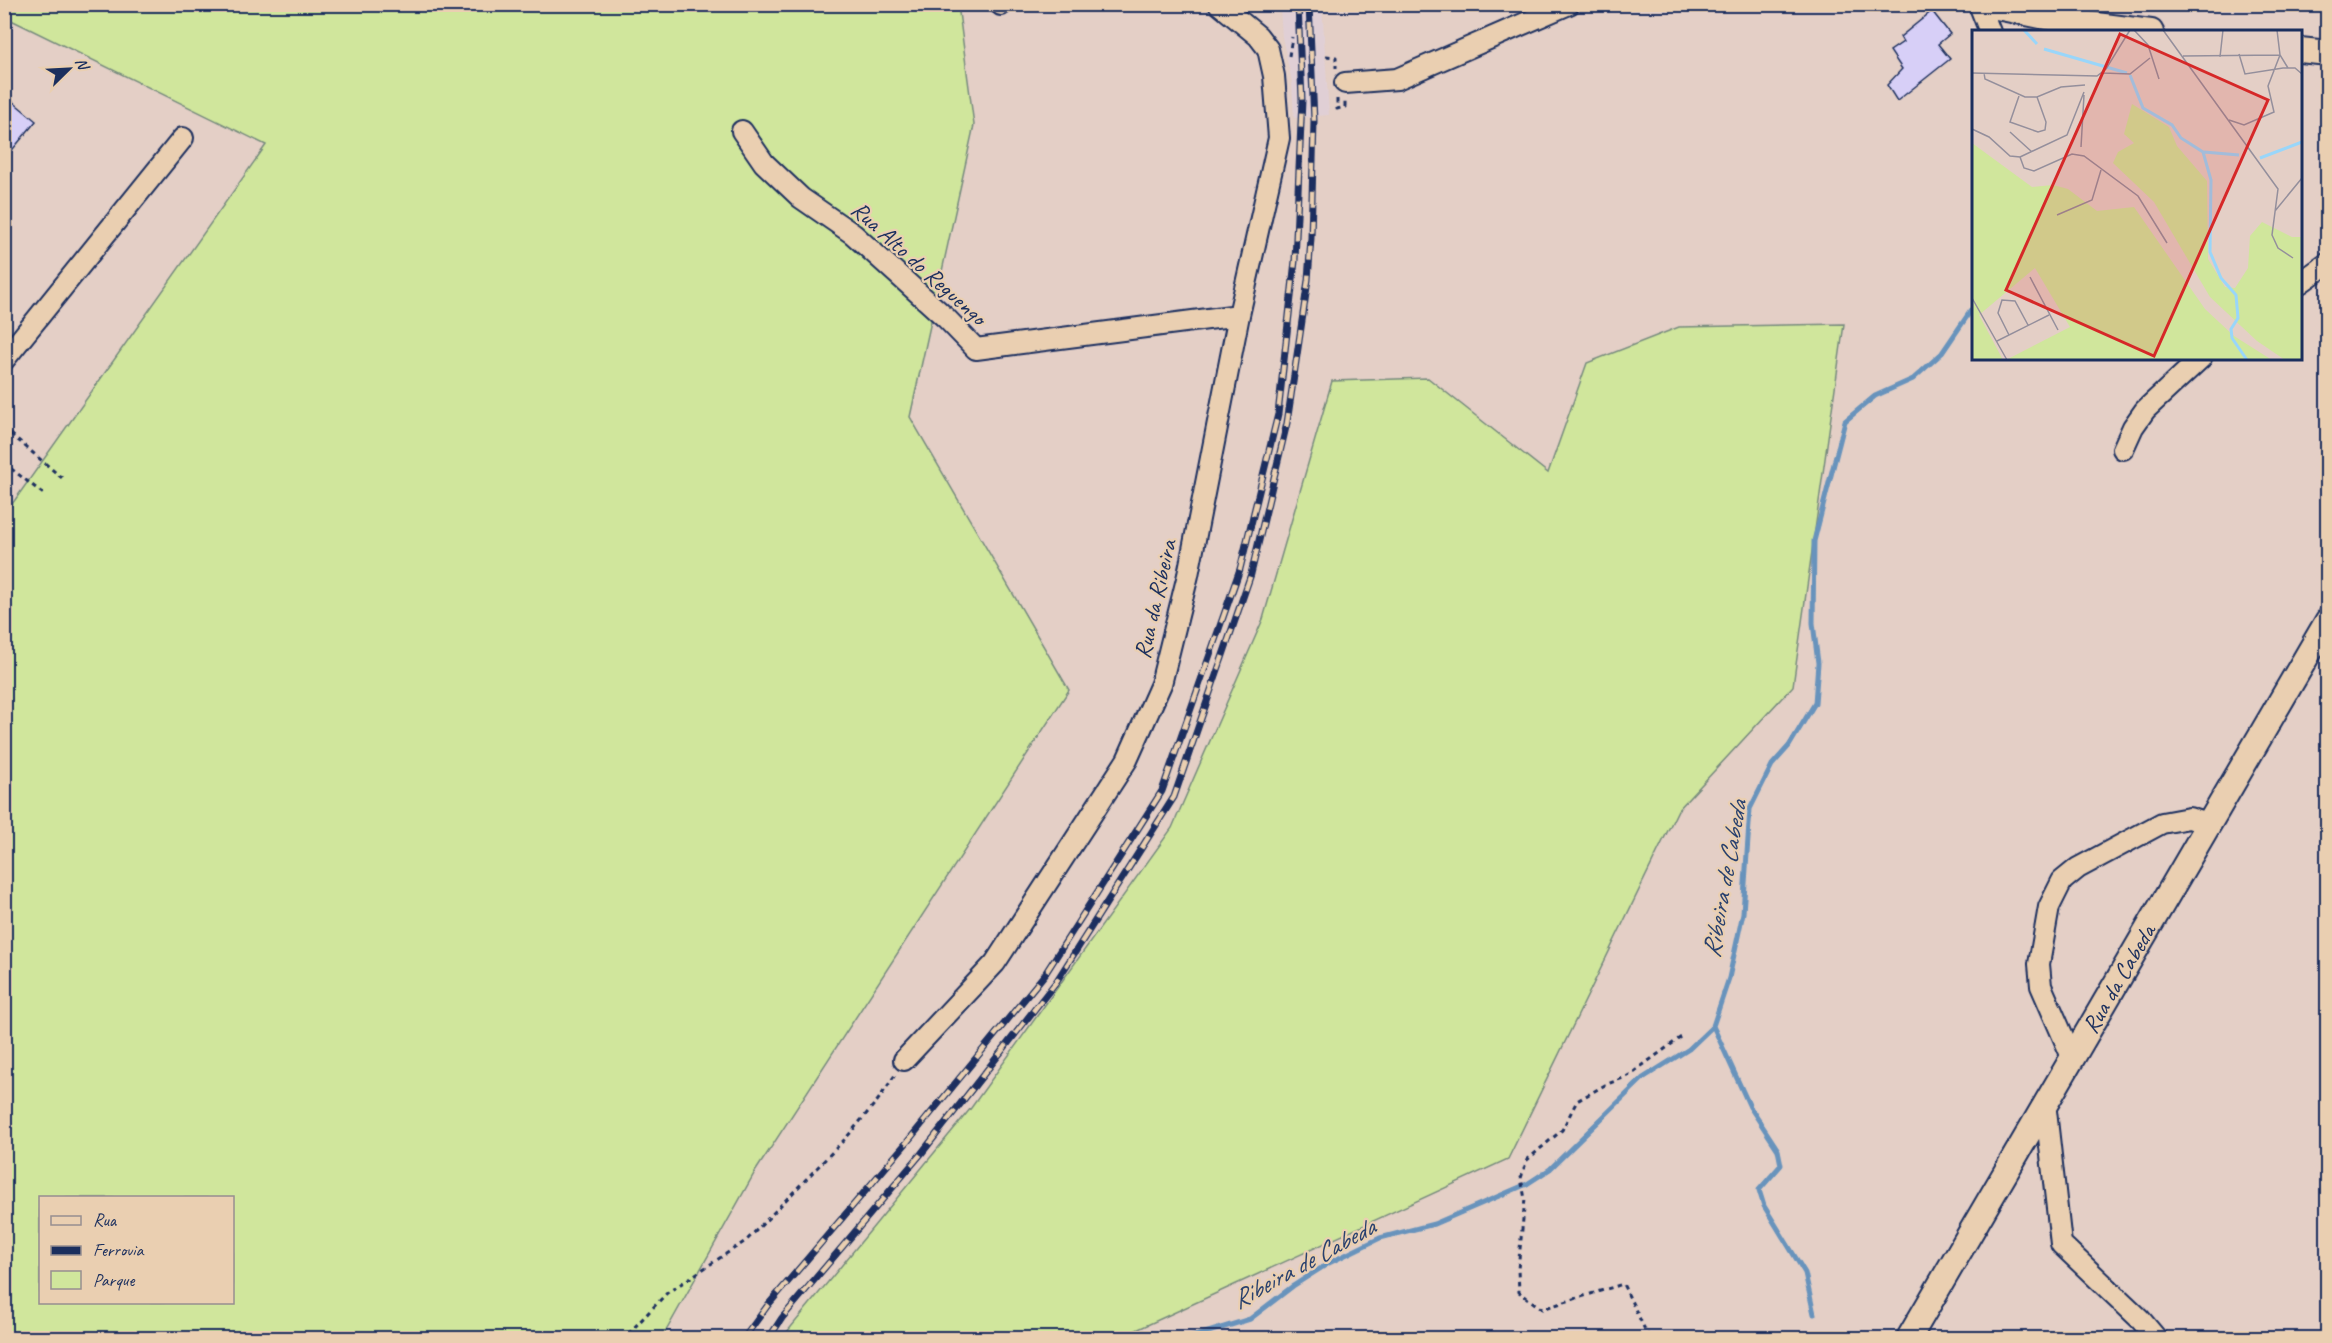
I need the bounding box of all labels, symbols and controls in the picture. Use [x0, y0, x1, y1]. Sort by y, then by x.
inset map [1972, 30, 2302, 360]
north arrow [39, 39, 99, 99]
text: N [71, 55, 94, 75]
street label: Rua Alto do Reguengo [845, 194, 995, 333]
street label: Rua da Ribeira [1127, 535, 1184, 661]
water label: Ribeira de Cabeda [1694, 796, 1755, 960]
street label: Rua da Cabeda [2075, 917, 2163, 1039]
legend [39, 1196, 234, 1304]
text: Rua [93, 1209, 118, 1231]
water label: Ribeira de Cabeda [1226, 1209, 1383, 1316]
text: Ferrovia [93, 1239, 144, 1261]
text: Parque [93, 1269, 135, 1291]

